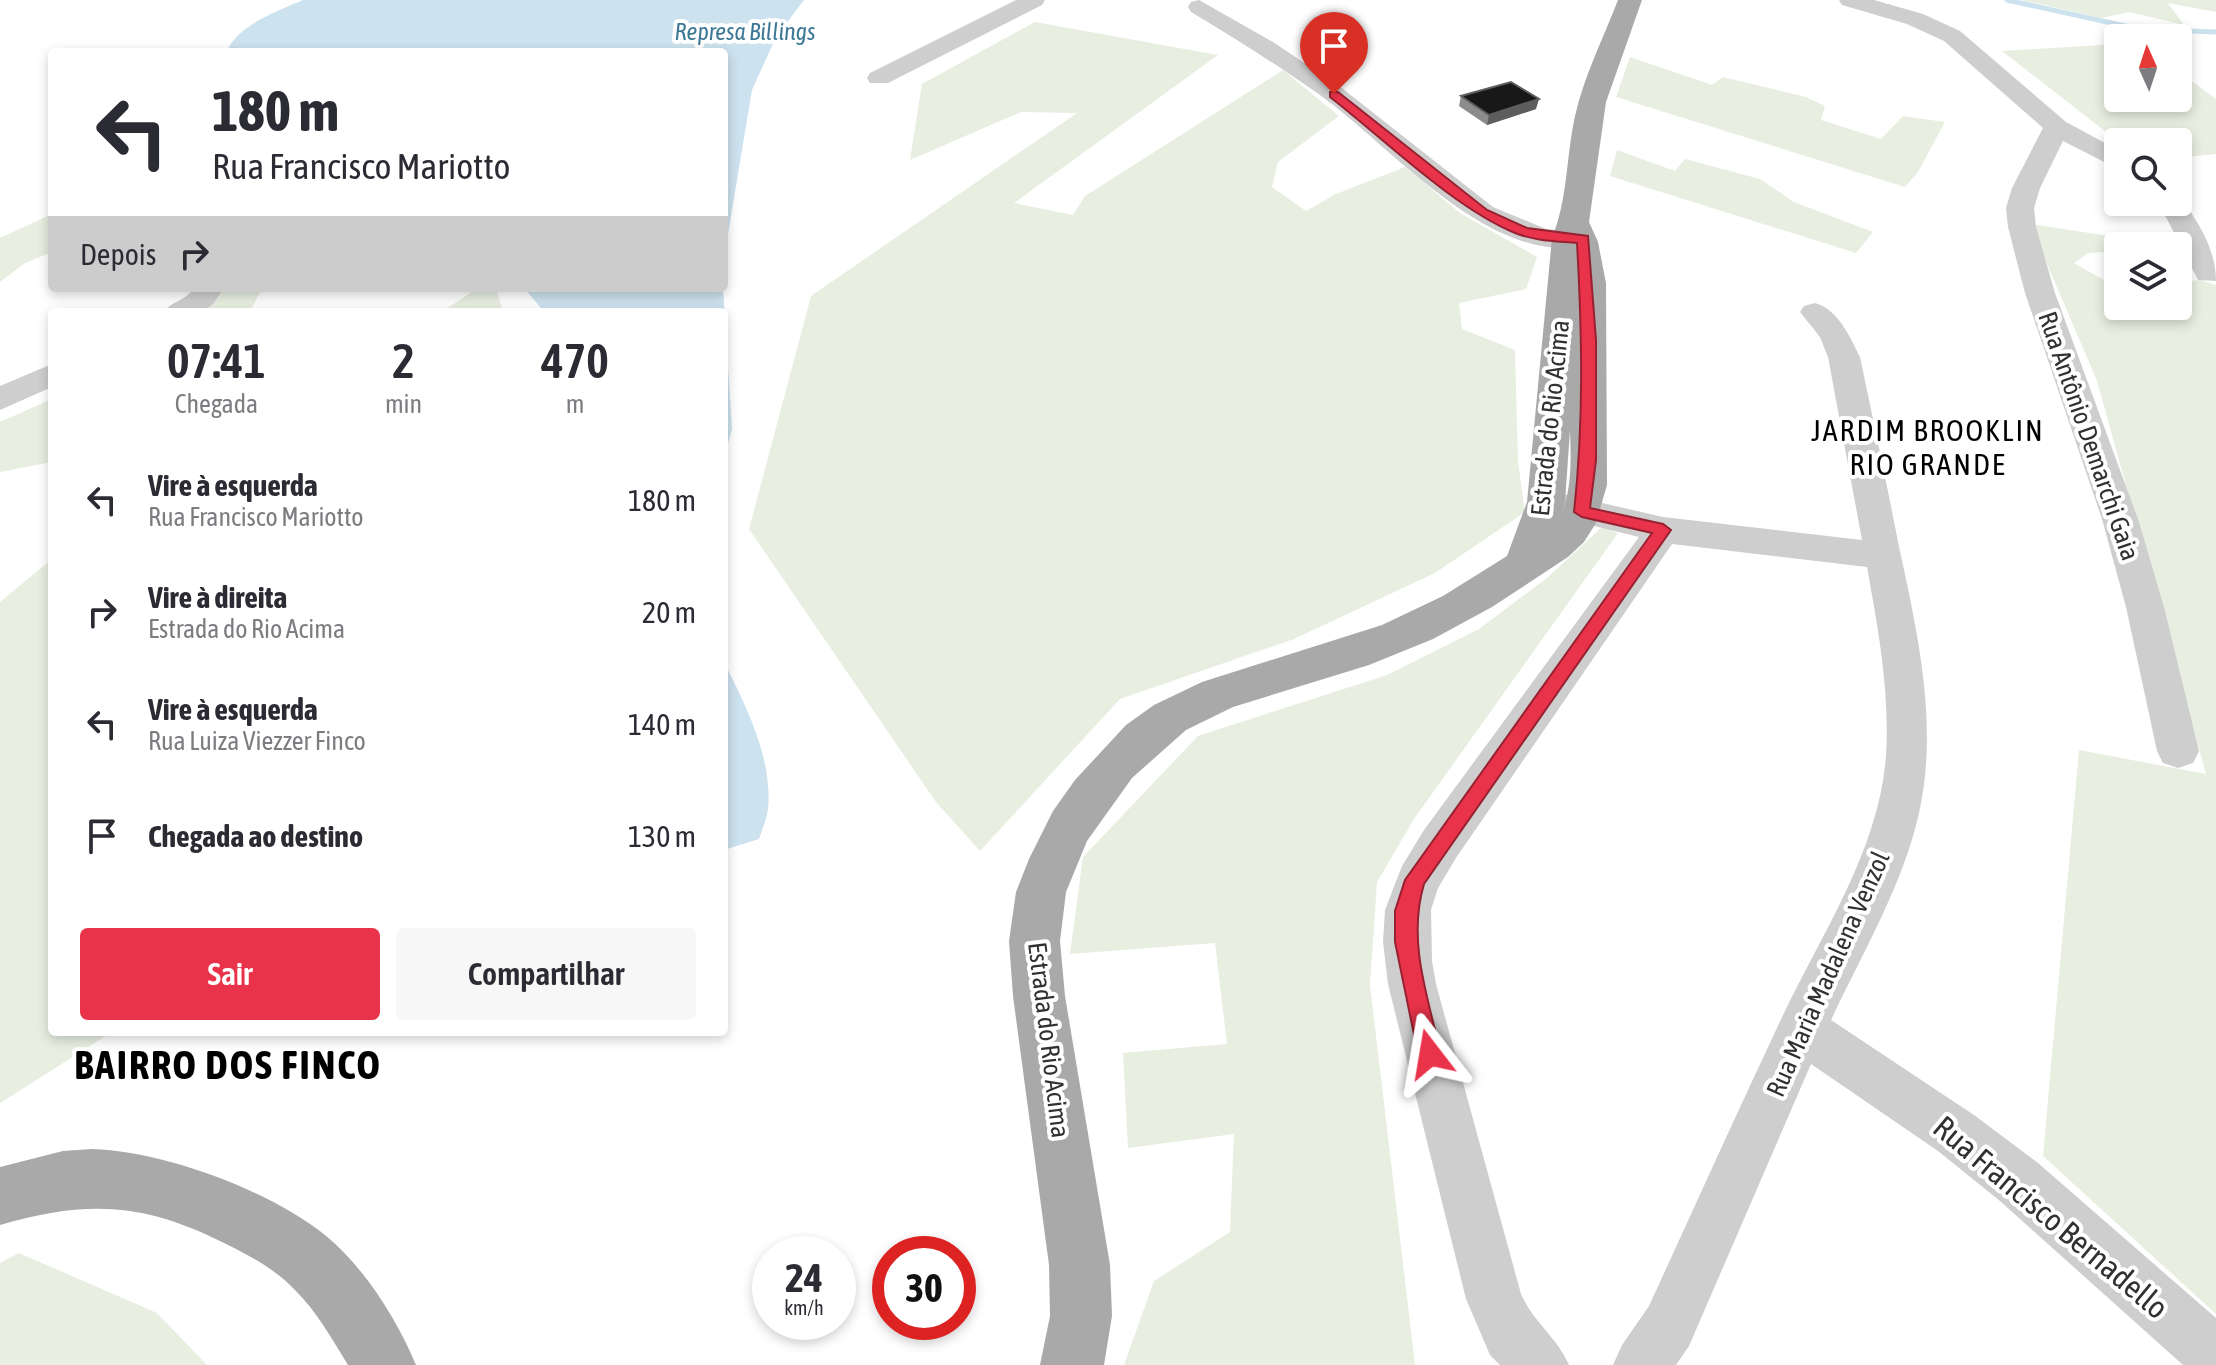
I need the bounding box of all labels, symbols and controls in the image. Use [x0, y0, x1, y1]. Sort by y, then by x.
pin [1300, 12, 1368, 94]
water label: Represa Billings [675, 18, 816, 45]
icon: arrive [1312, 24, 1356, 68]
north arrow [2104, 24, 2192, 112]
map controls [2104, 24, 2192, 320]
text: 180 m [212, 79, 339, 143]
icon: left [80, 80, 184, 184]
button: search [2104, 128, 2192, 216]
text: Rua Francisco Mariotto [212, 145, 510, 187]
icon: right [172, 232, 216, 276]
button: layers [2104, 232, 2192, 320]
text: Depois [80, 237, 156, 271]
street label: Rua Antônio Demarchi Gaia [2032, 308, 2146, 564]
street label: Estrada do Rio Acima [1525, 318, 1575, 518]
text: 07:41 [167, 333, 266, 388]
text: 2 [392, 333, 415, 388]
text: 470 [541, 333, 609, 388]
text: Chegada [175, 389, 258, 419]
text: min [385, 389, 422, 419]
text: m [566, 389, 584, 419]
district label: JARDIM BROOKLIN RIO GRANDE [1811, 413, 2045, 481]
text: Vire à esquerda [148, 468, 318, 502]
icon: left [80, 478, 124, 522]
text: 180 m [628, 483, 696, 517]
text: Rua Francisco Mariotto [148, 502, 364, 532]
text: Vire à direita [148, 580, 287, 614]
icon: right [80, 590, 124, 634]
text: 20 m [642, 595, 696, 629]
text: Estrada do Rio Acima [148, 614, 345, 644]
text: Vire à esquerda [148, 692, 318, 726]
icon: left [80, 702, 124, 746]
text: 140 m [628, 707, 696, 741]
text: Rua Luiza Viezzer Finco [148, 726, 366, 756]
icon: arrive [80, 814, 124, 858]
text: Chegada ao destino [148, 819, 363, 853]
text: 130 m [628, 819, 696, 853]
street label: Rua Maria Madalena Venzol [1760, 847, 1896, 1101]
button: Sair [80, 928, 380, 1020]
button: Compartilhar [396, 928, 696, 1020]
street label: Estrada do Rio Acima [1022, 940, 1076, 1140]
position arrow [1388, 1012, 1472, 1096]
district label: BAIRRO DOS FINCO [74, 1042, 382, 1087]
street label: Rua Francisco Bernadello [1926, 1108, 2176, 1326]
speed limit sign: 30 [872, 1236, 976, 1340]
text: 24 [785, 1255, 823, 1300]
text: km/h [784, 1296, 824, 1319]

